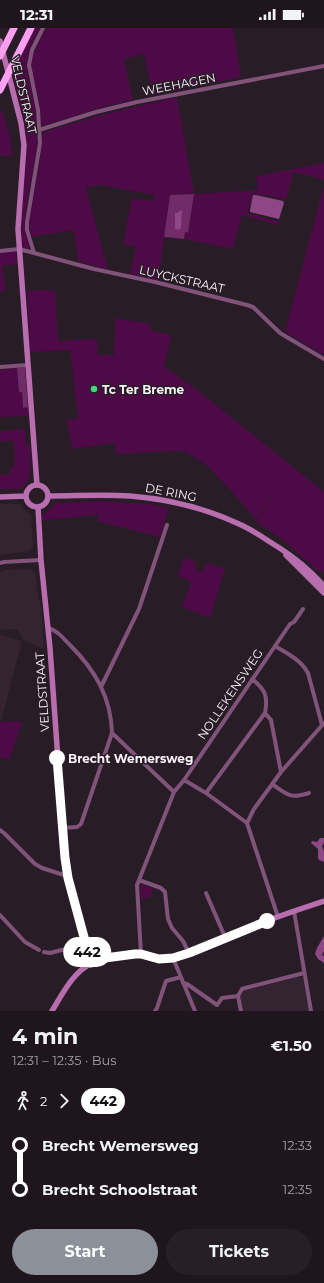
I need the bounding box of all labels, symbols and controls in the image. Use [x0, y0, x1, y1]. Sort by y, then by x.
text: 12:31 [20, 5, 53, 24]
street label: VELDSTRAAT [8, 54, 40, 136]
street label: WEEHAGEN [141, 70, 217, 98]
street label: LUYCKSTRAAT [138, 262, 226, 296]
place label: Tc Ter Breme [102, 382, 185, 397]
marker: Tc Ter Breme [89, 384, 99, 394]
street label: DE RING [144, 480, 198, 504]
street label: NOLLEKENSWEG [194, 646, 266, 742]
street label: VELDSTRAAT [32, 652, 52, 732]
marker: Brecht Wemersweg [49, 750, 65, 766]
place label: Brecht Wemersweg [68, 751, 193, 766]
unlabelled marker [259, 913, 275, 929]
line badge: 442 [64, 939, 110, 965]
text: 442 [73, 943, 101, 961]
text: 4 min [12, 1023, 78, 1050]
text: €1.50 [271, 1036, 312, 1055]
text: 12:31 – 12:35 · Bus [12, 1052, 117, 1068]
icon: walk [12, 1090, 34, 1112]
icon: forward [53, 1090, 75, 1112]
text: 442 [89, 1092, 117, 1110]
text: 2 [40, 1093, 47, 1109]
text: Brecht Wemersweg [42, 1136, 199, 1155]
text: 12:33 [283, 1137, 312, 1153]
text: Brecht Schoolstraat [42, 1180, 198, 1199]
text: 12:35 [283, 1181, 312, 1197]
button: Start [12, 1229, 158, 1275]
button: Tickets [166, 1229, 312, 1275]

